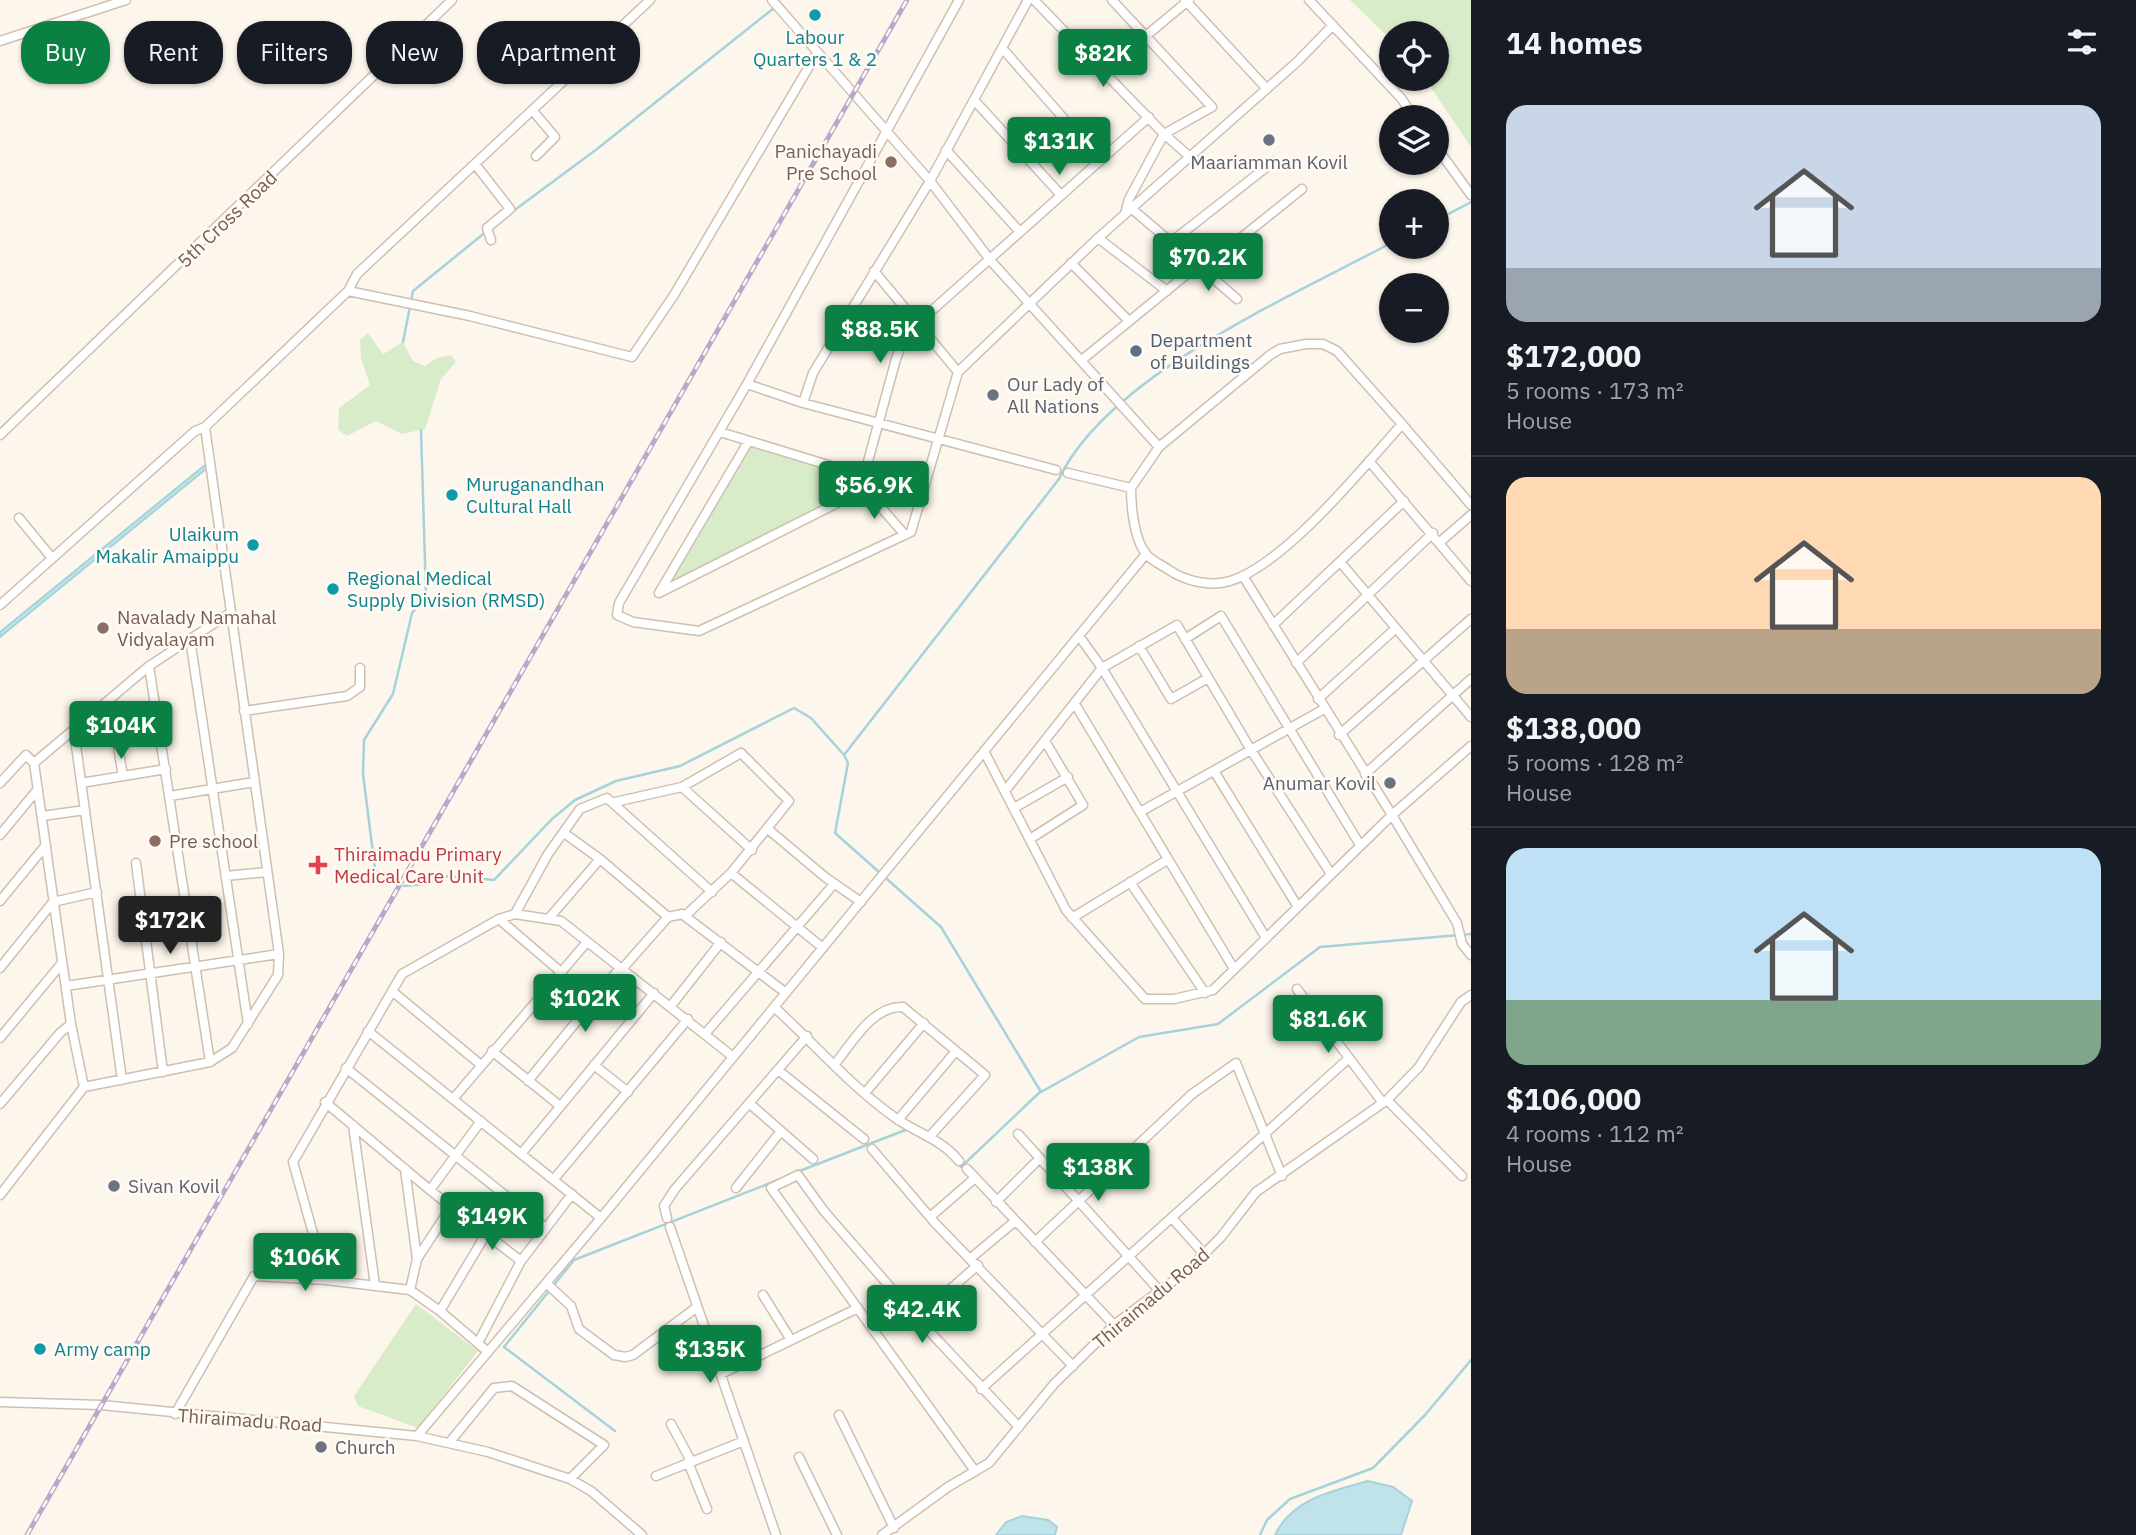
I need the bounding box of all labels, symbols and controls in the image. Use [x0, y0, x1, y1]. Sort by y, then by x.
marker: Labour Quarters 1 & 2 [807, 7, 823, 23]
chip: Buy [21, 21, 110, 84]
chip: Rent [124, 21, 223, 84]
chip: Filters [237, 21, 352, 84]
chip: New [366, 21, 463, 84]
chip: Apartment [477, 21, 640, 84]
map controls [1379, 21, 1449, 343]
button: locate [1379, 21, 1449, 91]
text: 14 homes [1506, 23, 1643, 62]
icon: filters [2063, 23, 2101, 61]
place label: Labour Quarters 1 & 2 [753, 25, 877, 71]
pin: $82K [1062, 29, 1144, 89]
text: $82K [1074, 37, 1132, 67]
button: layers [1379, 105, 1449, 175]
pin: $131K [1010, 118, 1108, 177]
text: $131K [1023, 125, 1095, 155]
marker: Maariamman Kovil [1261, 132, 1277, 148]
place label: Panichayadi Pre School [774, 139, 877, 185]
place label: Maariamman Kovil [1190, 150, 1348, 174]
icon: home [1741, 150, 1867, 276]
marker: Panichayadi Pre School [883, 154, 899, 170]
street label: 5th Cross Road [172, 165, 282, 273]
button: + [1379, 189, 1449, 259]
pin: $70.2K [1151, 233, 1265, 293]
text: $70.2K [1169, 241, 1247, 271]
button: − [1379, 273, 1449, 343]
pin: $88.5K [823, 306, 937, 365]
text: $88.5K [841, 313, 919, 343]
place label: Department of Buildings [1150, 328, 1253, 374]
text: $172,000 [1506, 336, 1641, 375]
marker: Department of Buildings [1128, 343, 1144, 359]
place label: Our Lady of All Nations [1007, 372, 1104, 418]
text: 5 rooms · 173 m² [1506, 375, 1684, 405]
marker: Our Lady of All Nations [985, 387, 1001, 403]
text: House [1506, 405, 1572, 435]
pin: $56.9K [817, 462, 931, 521]
text: $56.9K [835, 469, 913, 499]
place label: Muruganandhan Cultural Hall [466, 472, 605, 518]
marker: Muruganandhan Cultural Hall [444, 487, 460, 503]
place label: Ulaikum Makalir Amaippu [95, 522, 239, 568]
icon: home [1741, 522, 1867, 648]
marker: Ulaikum Makalir Amaippu [245, 537, 261, 553]
place label: Regional Medical Supply Division (RMSD) [347, 566, 545, 612]
marker: Regional Medical Supply Division (RMSD) [325, 581, 341, 597]
place label: Navalady Namahal Vidyalayam [117, 605, 276, 651]
marker: Navalady Namahal Vidyalayam [95, 620, 111, 636]
pin: $104K [72, 702, 170, 761]
text: $138,000 [1506, 708, 1641, 747]
text: $104K [85, 709, 157, 739]
text: 5 rooms · 128 m² [1506, 747, 1684, 777]
place label: Anumar Kovil [1263, 771, 1376, 795]
marker: Anumar Kovil [1382, 775, 1398, 791]
text: House [1506, 777, 1572, 807]
place label: Pre school [169, 829, 258, 853]
marker: Pre school [147, 833, 163, 849]
place label: Thiraimadu Primary Medical Care Unit [334, 842, 502, 888]
marker: Thiraimadu Primary Medical Care Unit [308, 855, 328, 875]
icon: home [1741, 893, 1867, 1019]
pin: $172K [121, 897, 219, 956]
text: $172K [134, 904, 206, 934]
pin: $102K [536, 974, 634, 1034]
text: $102K [549, 982, 621, 1012]
pin: $81.6K [1271, 996, 1385, 1055]
text: $81.6K [1289, 1003, 1367, 1033]
text: $106,000 [1506, 1079, 1641, 1118]
text: 4 rooms · 112 m² [1506, 1118, 1684, 1148]
pin: $138K [1049, 1144, 1147, 1203]
text: House [1506, 1148, 1572, 1178]
text: $138K [1062, 1151, 1134, 1181]
place label: Sivan Kovil [128, 1174, 220, 1198]
marker: Sivan Kovil [106, 1178, 122, 1194]
pin: $149K [443, 1192, 541, 1252]
text: $149K [456, 1200, 528, 1230]
pin: $106K [256, 1234, 354, 1293]
text: $106K [269, 1241, 341, 1271]
street label: Thiraimadu Road [1088, 1242, 1214, 1354]
pin: $42.4K [865, 1286, 979, 1345]
text: $42.4K [883, 1293, 961, 1323]
pin: $135K [661, 1326, 759, 1385]
text: $135K [674, 1333, 746, 1363]
place label: Army camp [54, 1337, 151, 1361]
marker: Army camp [32, 1341, 48, 1357]
street label: Thiraimadu Road [177, 1403, 323, 1437]
place label: Church [335, 1435, 396, 1459]
marker: Church [313, 1439, 329, 1455]

